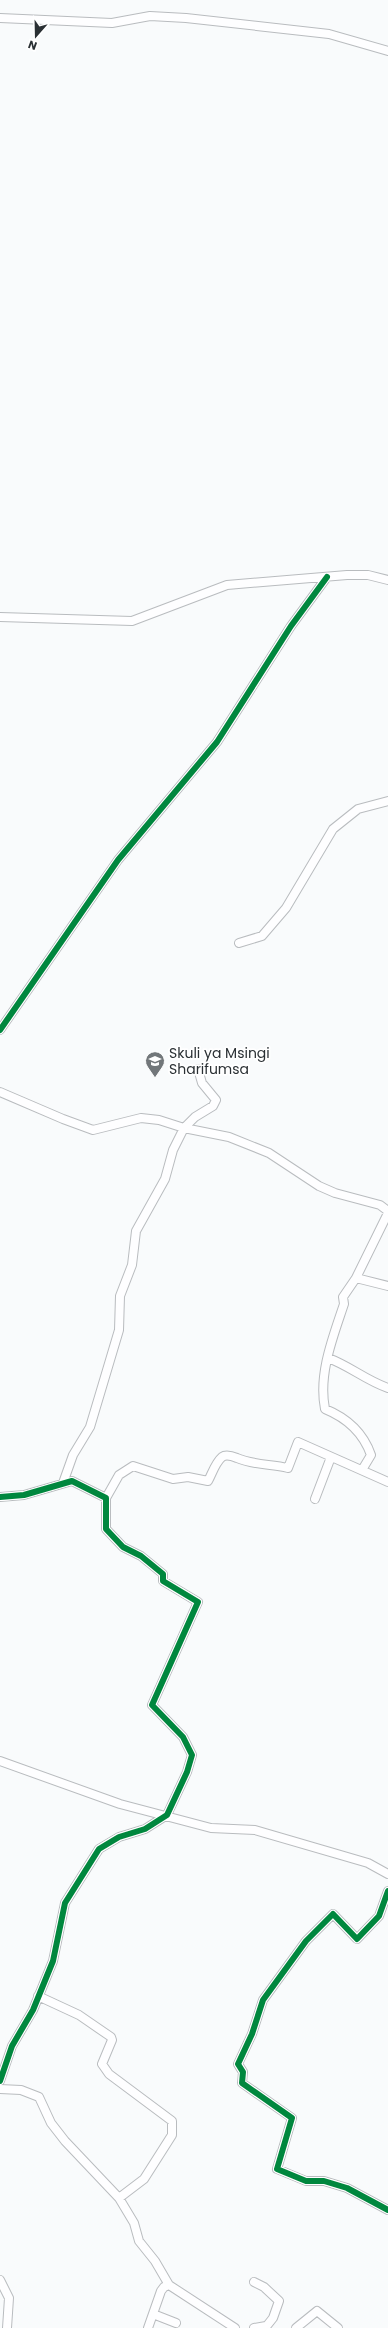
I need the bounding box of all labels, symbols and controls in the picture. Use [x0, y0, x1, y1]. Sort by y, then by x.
north arrow [16, 16, 56, 56]
text: N [26, 36, 39, 54]
place label: Skuli ya Msingi Sharifumsa [169, 1043, 270, 1079]
school or university icon: Skuli ya Msingi Sharifumsa [144, 1050, 166, 1078]

